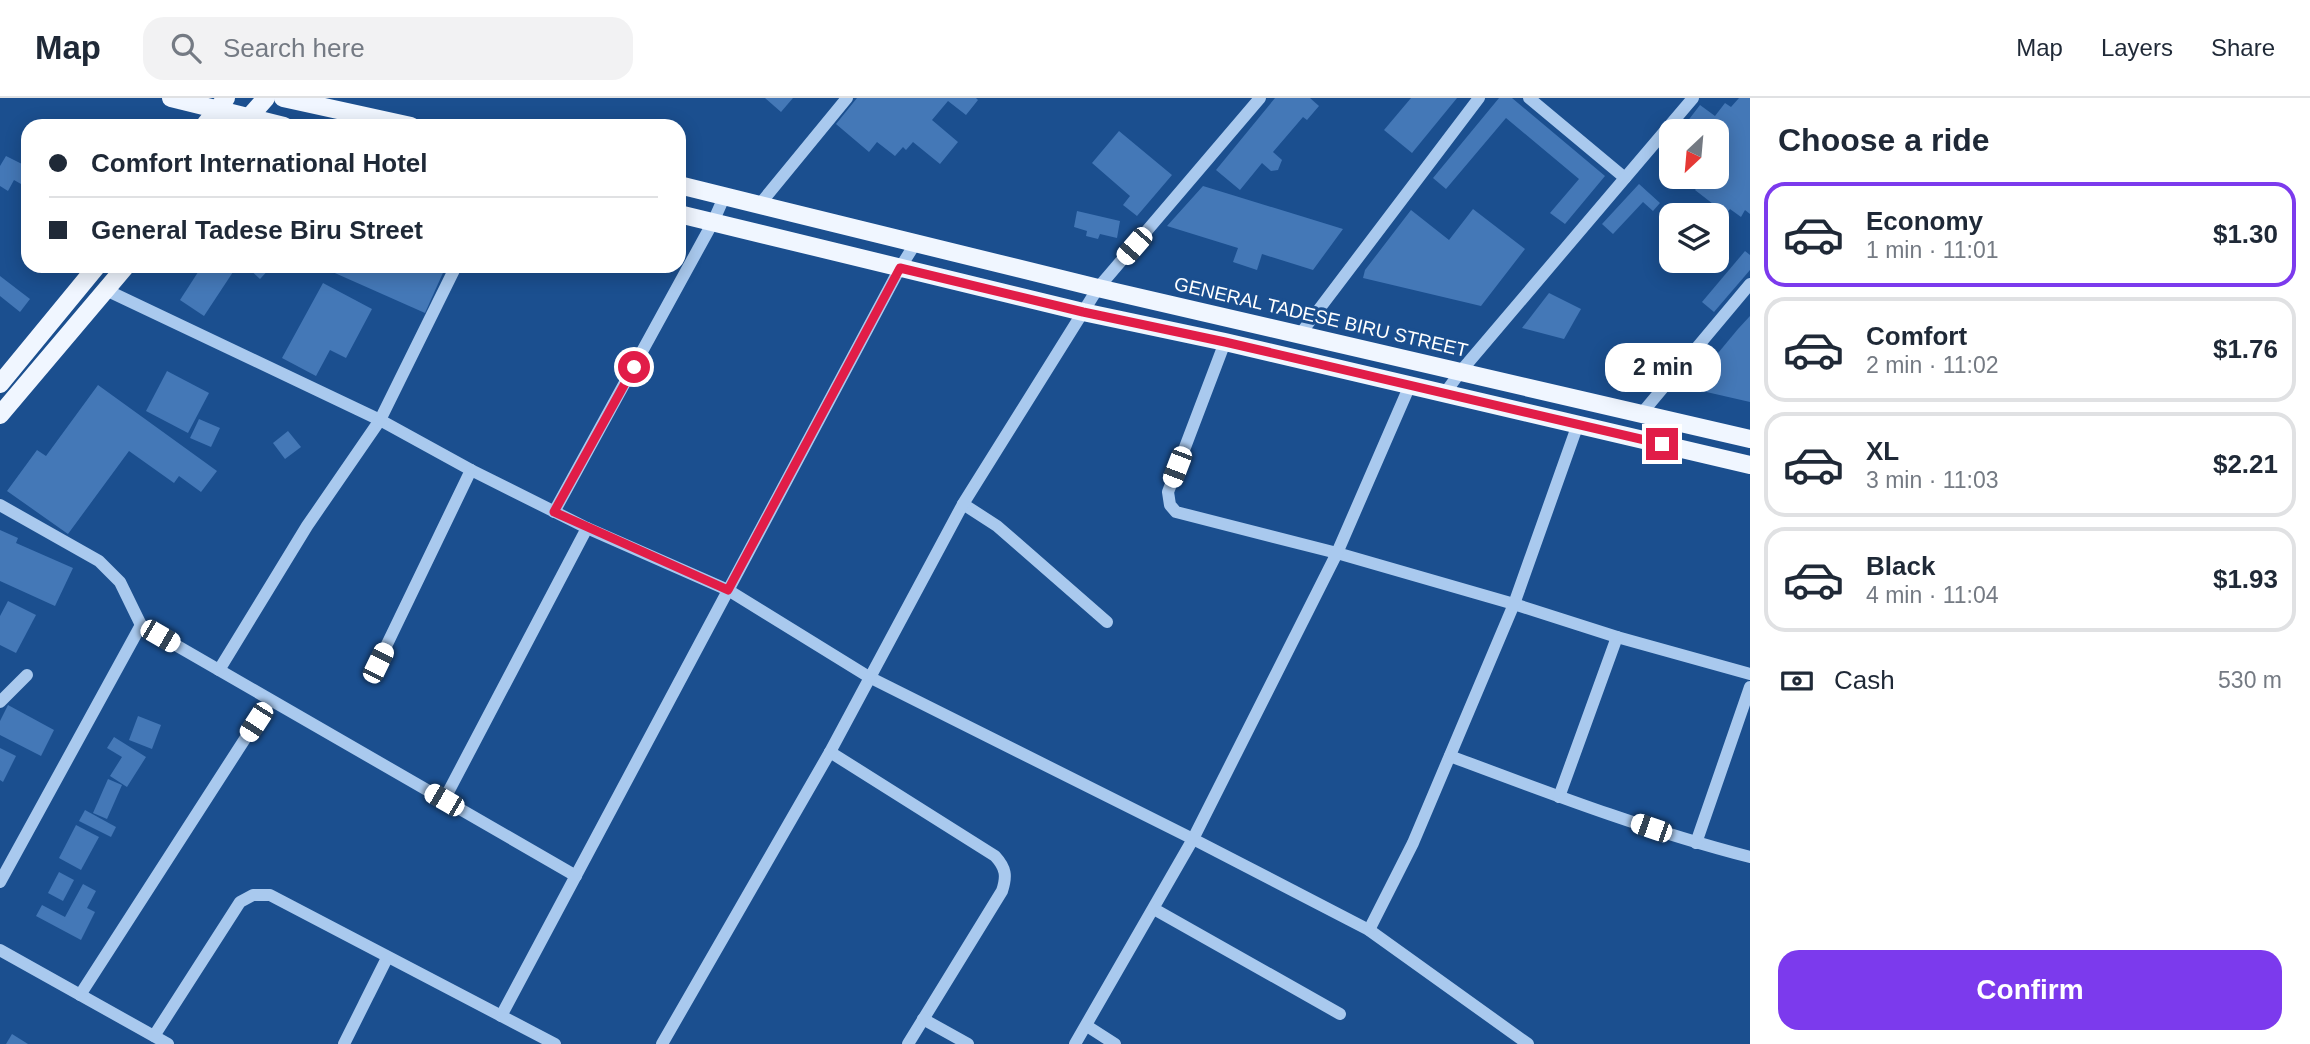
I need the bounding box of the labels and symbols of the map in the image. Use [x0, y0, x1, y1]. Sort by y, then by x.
north arrow [1659, 119, 1729, 189]
car [1113, 223, 1156, 269]
street label: GENERAL TADESE BIRU STREET [1172, 273, 1470, 361]
callout: 2 min [1604, 342, 1720, 392]
route start [618, 351, 650, 383]
route end [1646, 428, 1678, 460]
car [1160, 444, 1195, 490]
car [137, 616, 184, 656]
car [360, 640, 397, 686]
car [236, 699, 277, 745]
car [421, 780, 468, 820]
car [1628, 811, 1675, 845]

